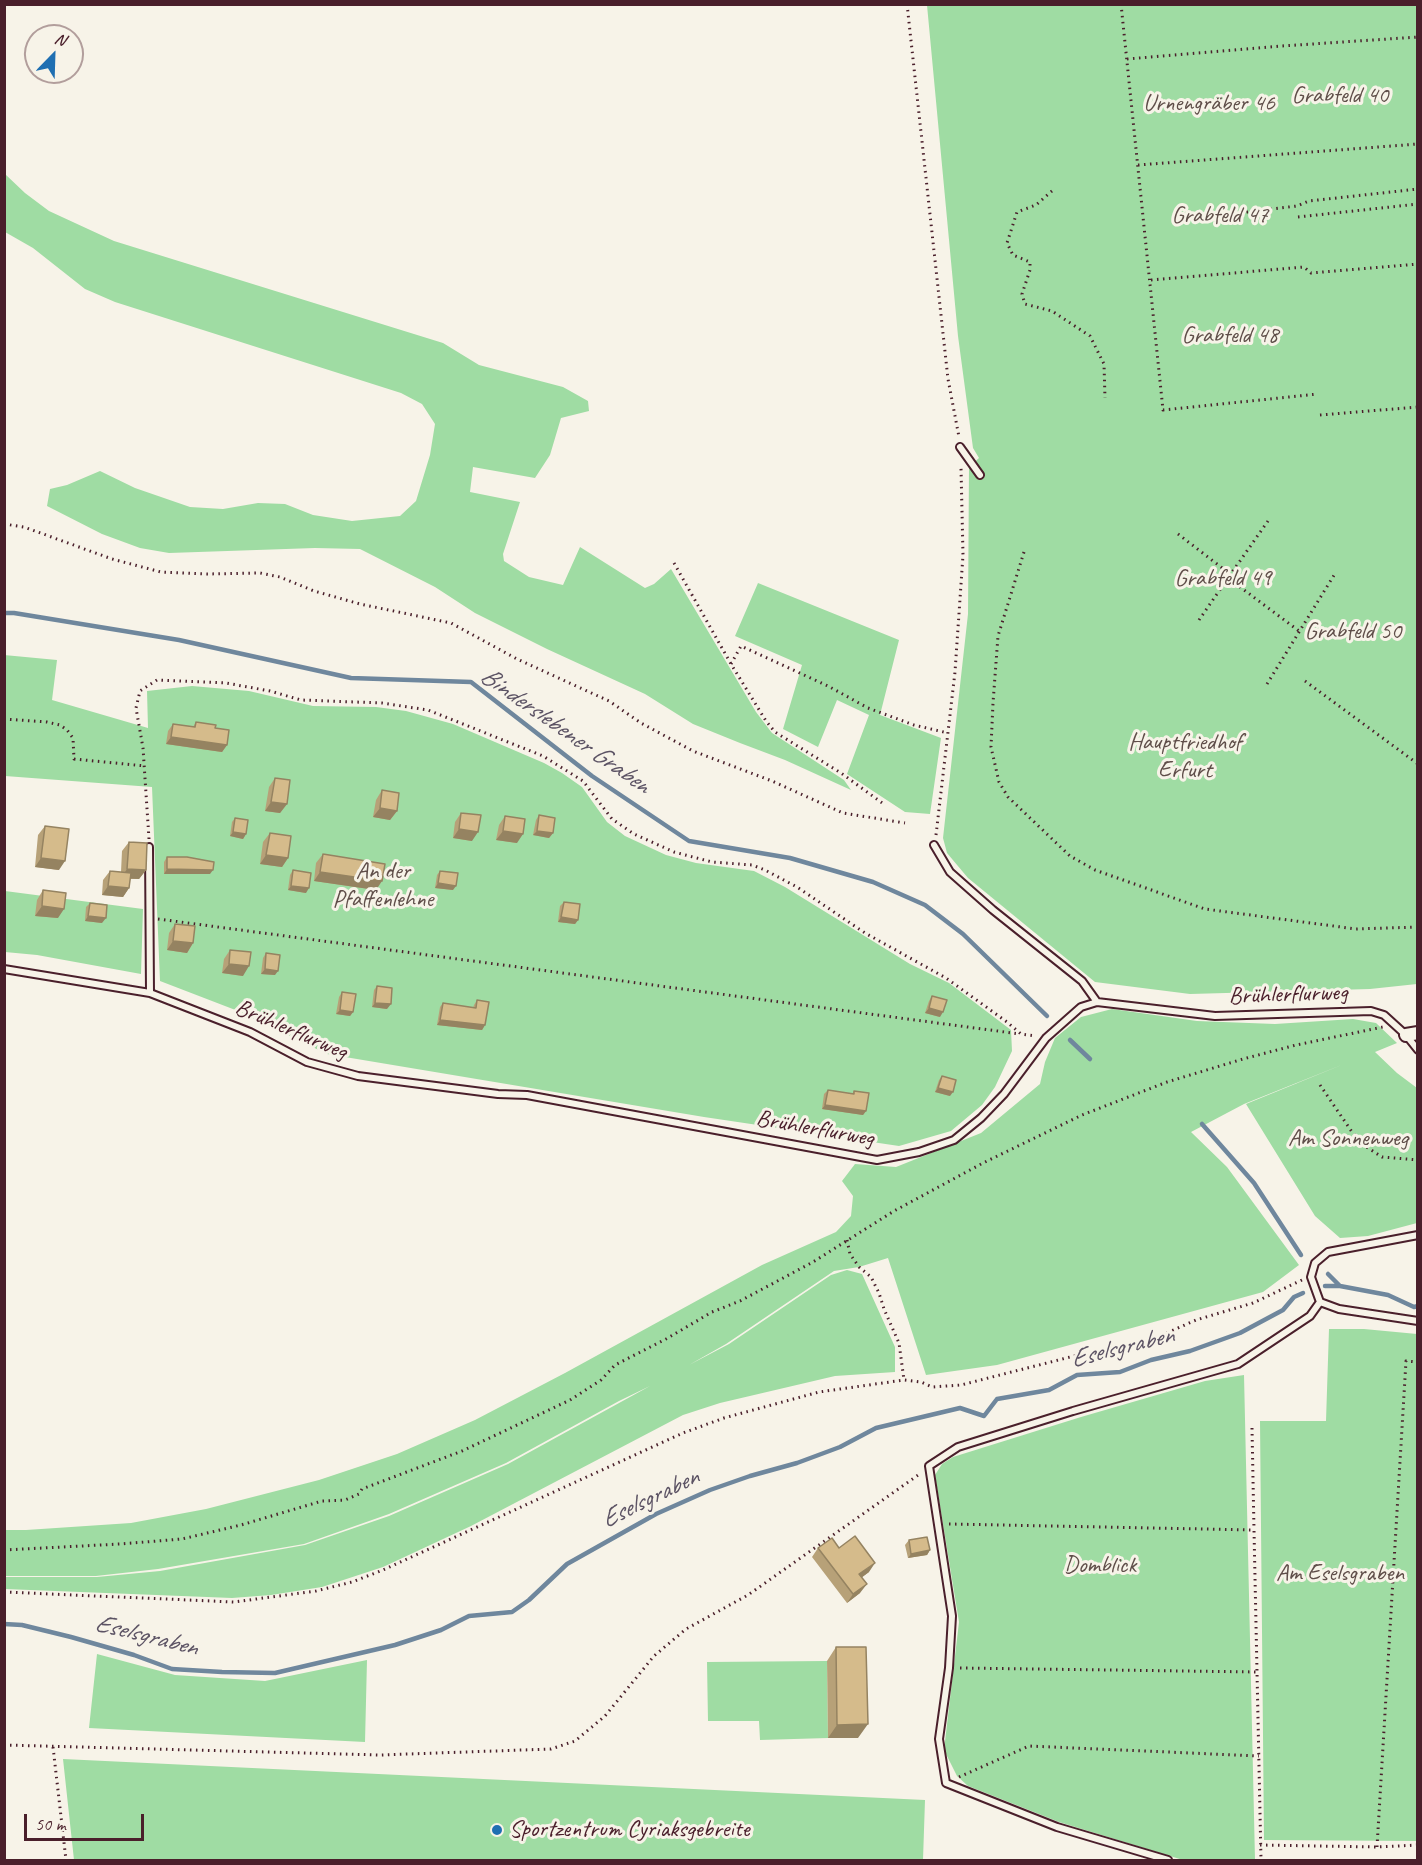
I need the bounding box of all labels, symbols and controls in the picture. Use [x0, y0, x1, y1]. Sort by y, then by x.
north arrow [24, 24, 84, 84]
text: N [52, 28, 69, 50]
park label: Grabfeld 40 [1292, 82, 1388, 110]
park label: Urnengräber 46 [1143, 90, 1275, 118]
park label: Grabfeld 47 [1172, 202, 1268, 230]
park label: Grabfeld 48 [1182, 322, 1278, 350]
park label: Grabfeld 49 [1175, 565, 1271, 593]
park label: Grabfeld 50 [1305, 618, 1401, 646]
water label: Binderslebener Graben [474, 661, 656, 801]
park label: Hauptfriedhof Erfurt [1128, 729, 1242, 785]
park label: An der Pfaffenlehne [333, 858, 433, 914]
street label: Brühlerflurweg [1228, 979, 1348, 1011]
street label: Brühlerflurweg [231, 994, 351, 1066]
street label: Brühlerflurweg [754, 1104, 876, 1154]
park label: Am Sonnenweg [1288, 1125, 1408, 1153]
water label: Eselsgraben [1067, 1320, 1177, 1376]
water label: Eselsgraben [596, 1462, 704, 1536]
park label: Domblick [1064, 1552, 1136, 1580]
park label: Am Eselsgraben [1276, 1560, 1404, 1588]
water label: Eselsgraben [91, 1608, 201, 1664]
scale bar [27, 1802, 147, 1840]
text: 50 m [35, 1813, 66, 1835]
place label: Sportzentrum Cyriaksgebreite [509, 1816, 750, 1844]
marker: Sportzentrum Cyriaksgebreite [490, 1823, 504, 1837]

